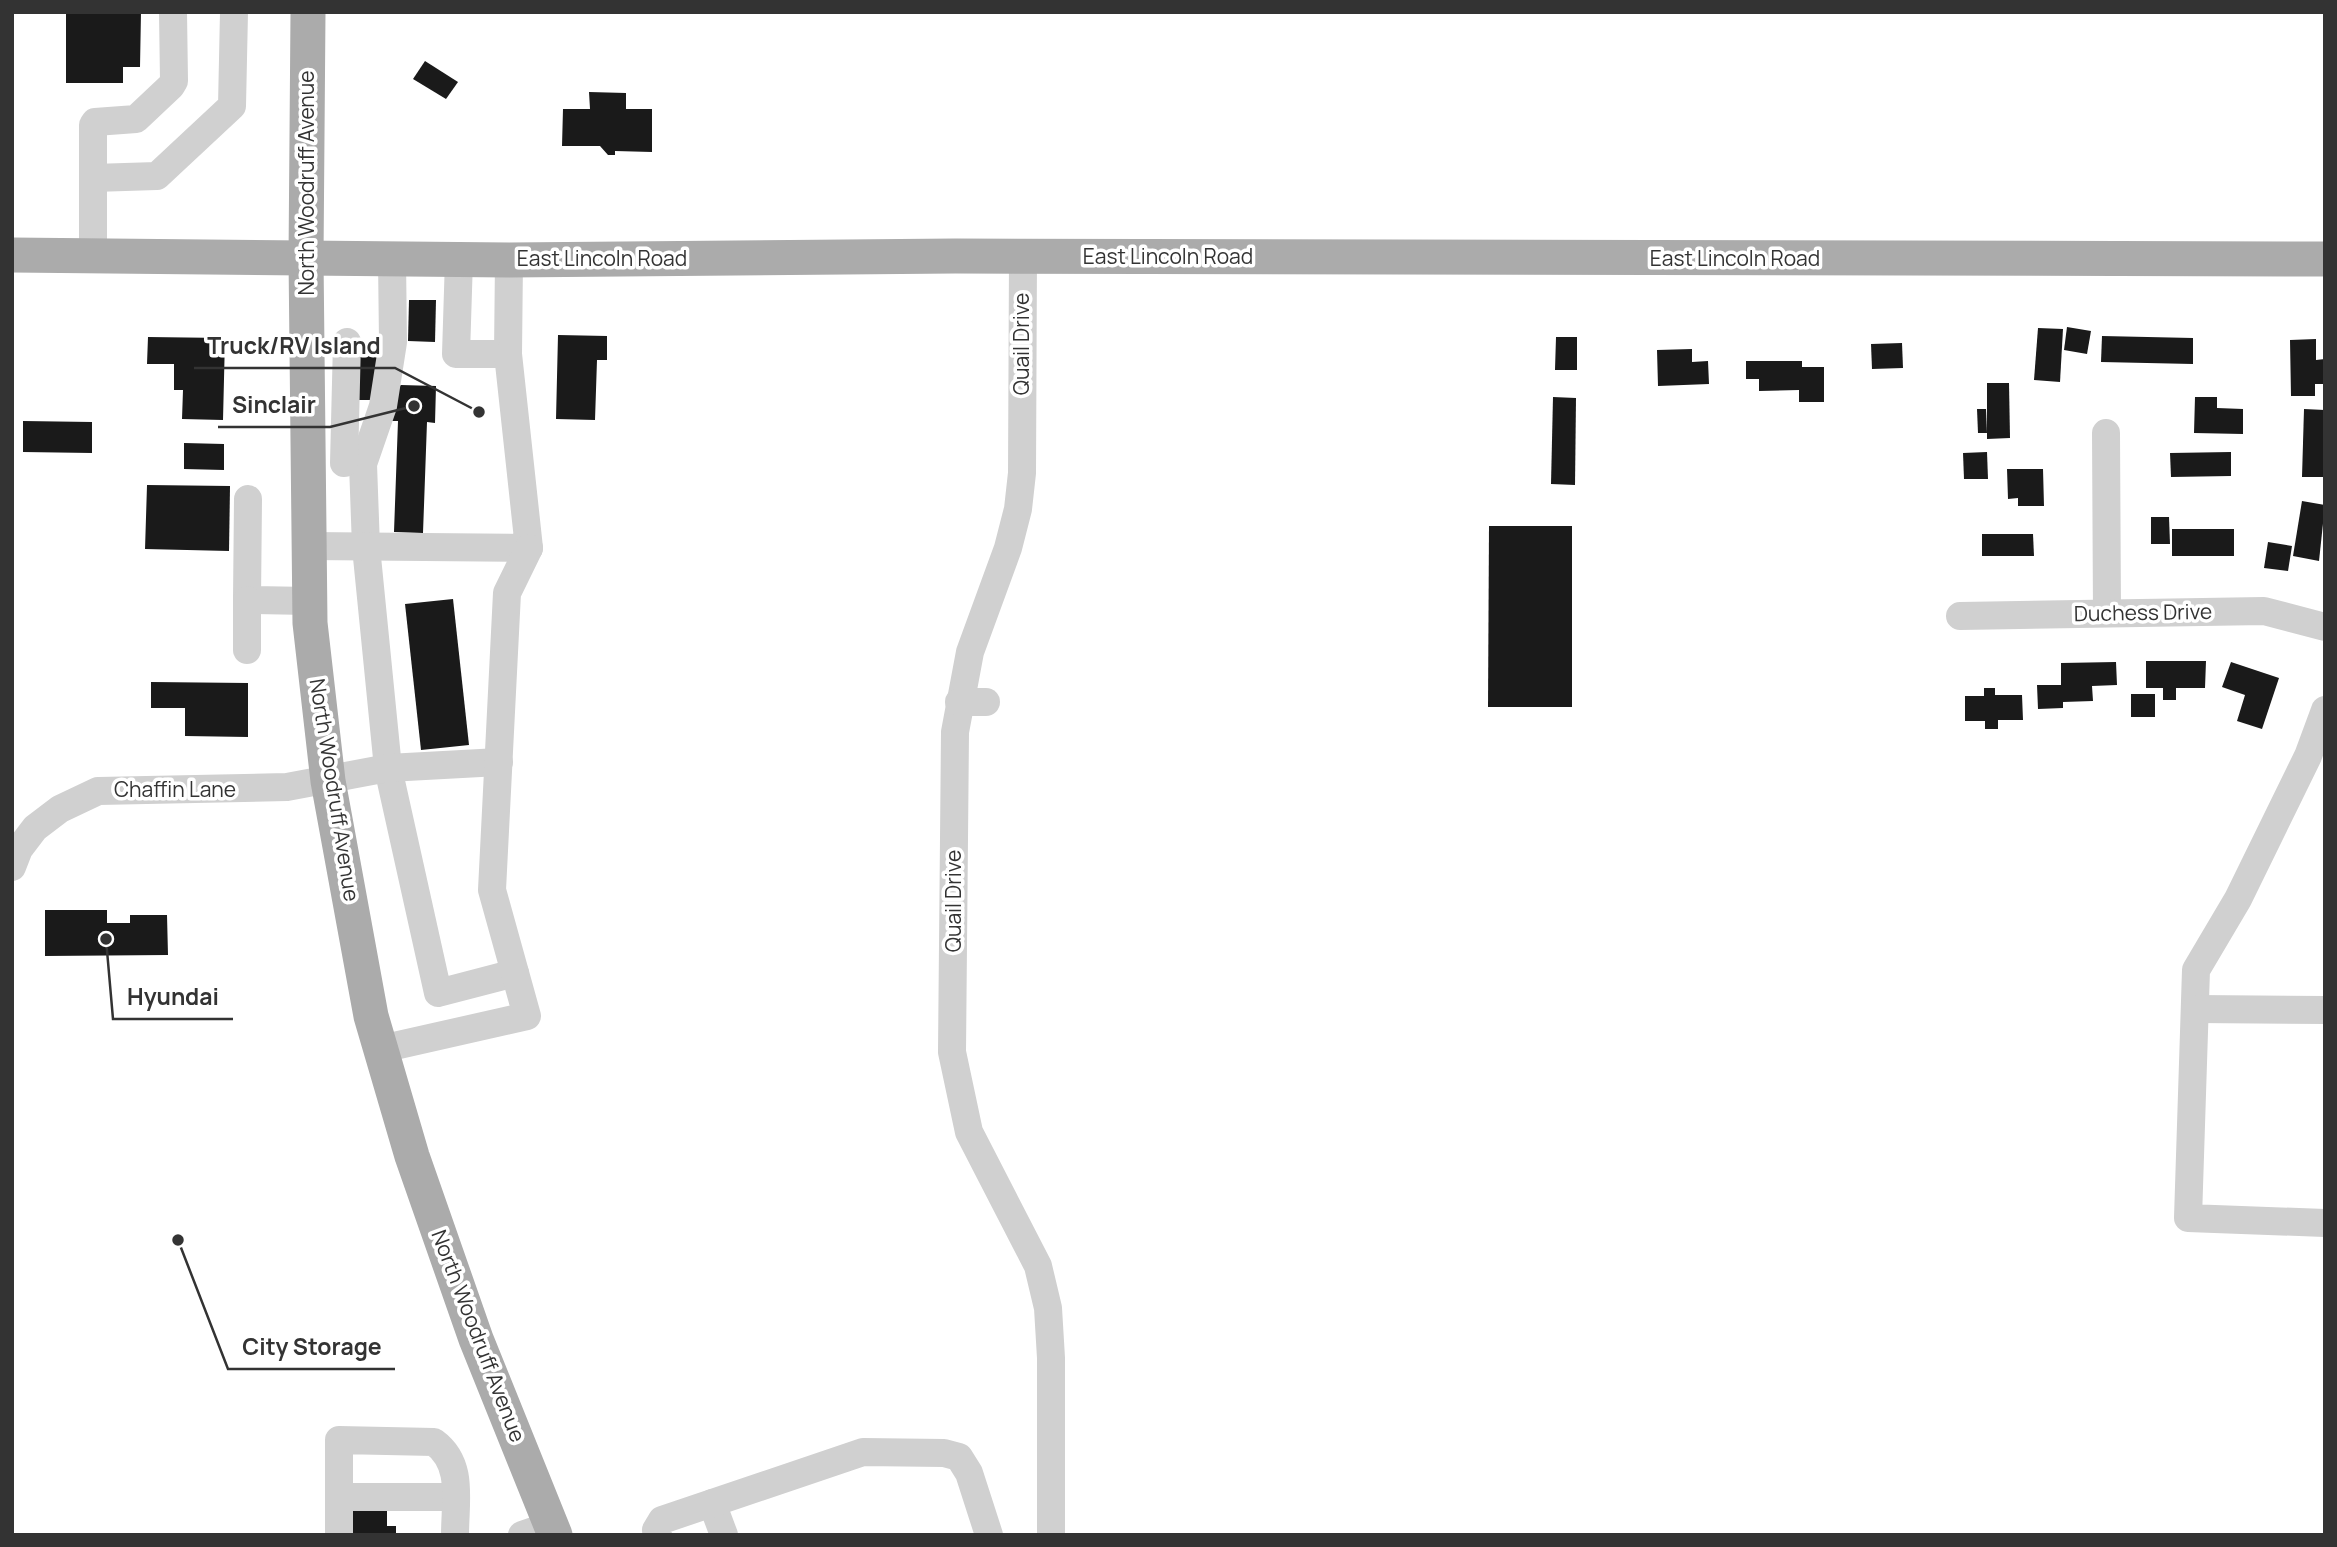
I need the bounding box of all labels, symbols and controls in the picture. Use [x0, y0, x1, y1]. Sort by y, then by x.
street label: North Woodruff Avenue [292, 70, 320, 296]
street label: East Lincoln Road [1083, 242, 1253, 270]
street label: East Lincoln Road [517, 244, 687, 272]
street label: East Lincoln Road [1650, 244, 1820, 272]
street label: Quail Drive [1007, 293, 1035, 395]
callout: Truck/RV Island [194, 324, 395, 368]
text: Truck/RV Island [207, 329, 381, 361]
callout: Sinclair [218, 383, 330, 427]
text: Sinclair [232, 388, 316, 420]
street label: Duchess Drive [2074, 597, 2212, 627]
street label: North Woodruff Avenue [304, 676, 366, 903]
street label: Chaffin Lane [114, 775, 236, 803]
street label: Quail Drive [939, 850, 967, 952]
callout: Hyundai [113, 975, 233, 1019]
text: Hyundai [127, 980, 219, 1012]
street label: North Woodruff Avenue [426, 1226, 532, 1446]
callout: City Storage [228, 1325, 395, 1369]
text: City Storage [242, 1330, 382, 1362]

